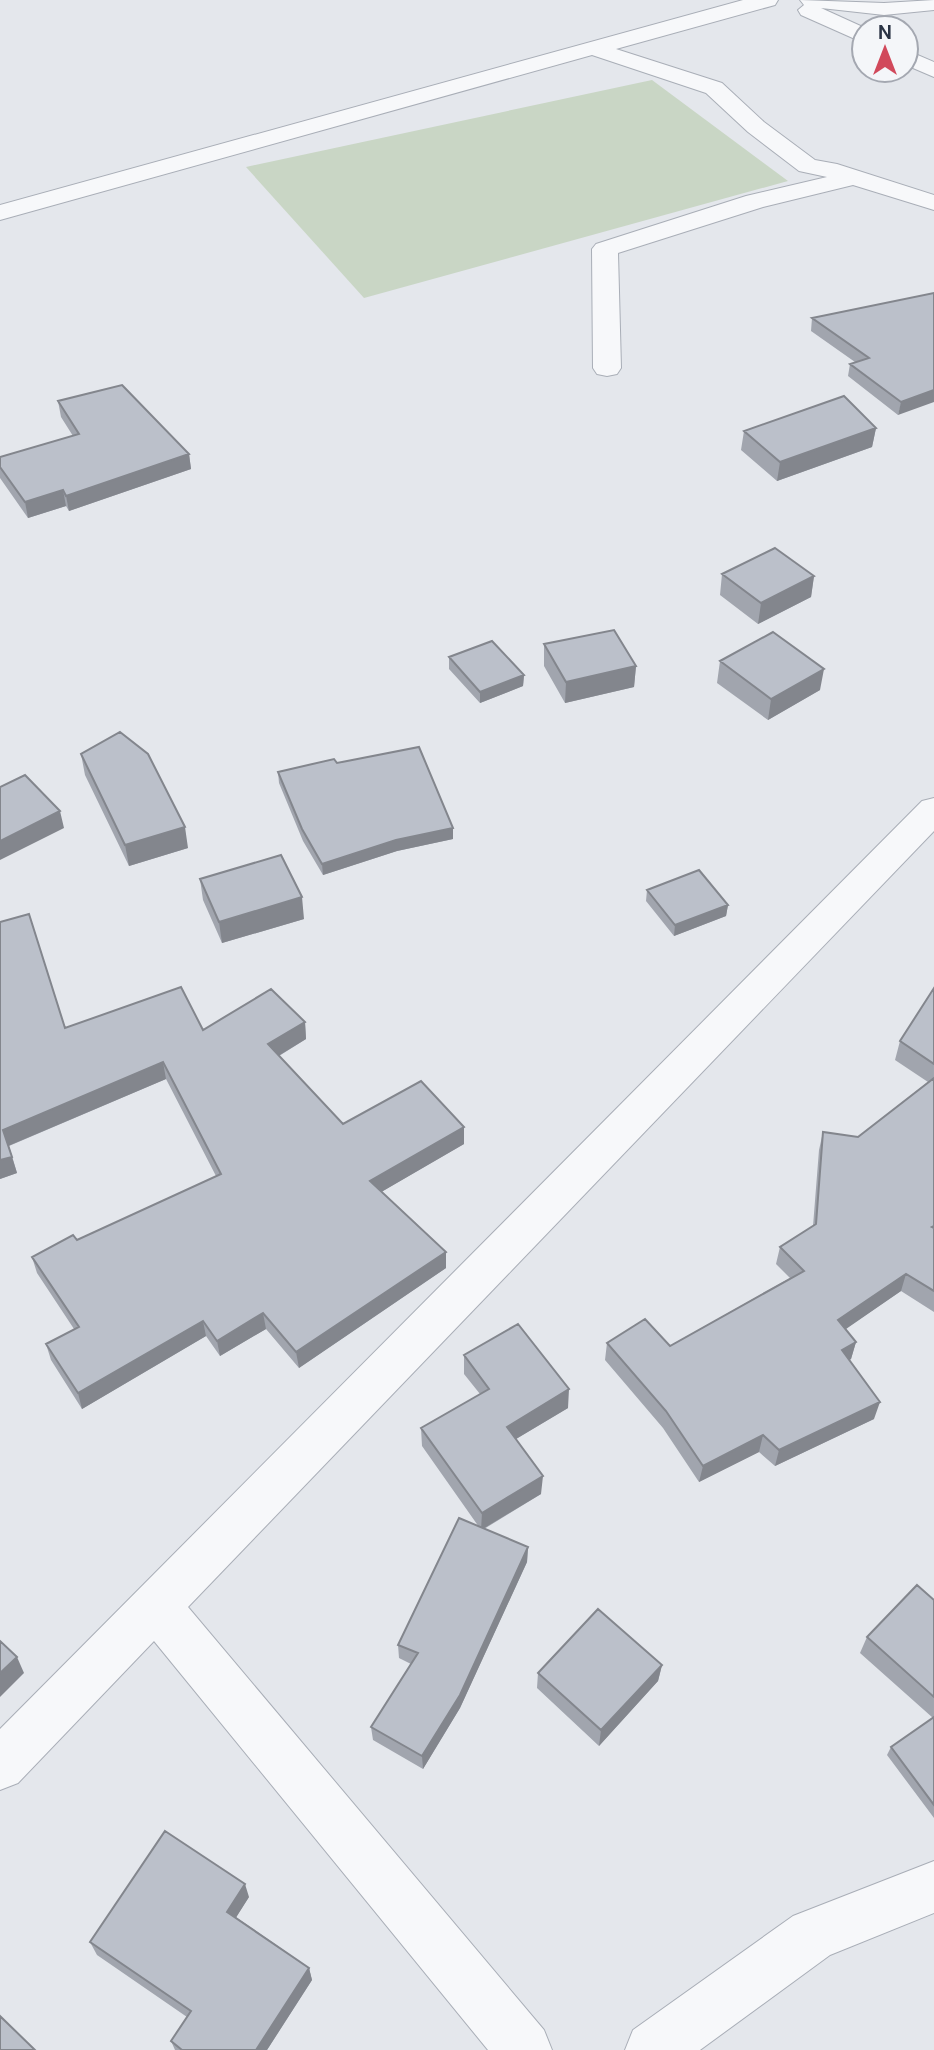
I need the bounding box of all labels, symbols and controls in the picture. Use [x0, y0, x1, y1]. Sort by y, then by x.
north arrow [850, 14, 920, 84]
text: N [878, 20, 892, 45]

